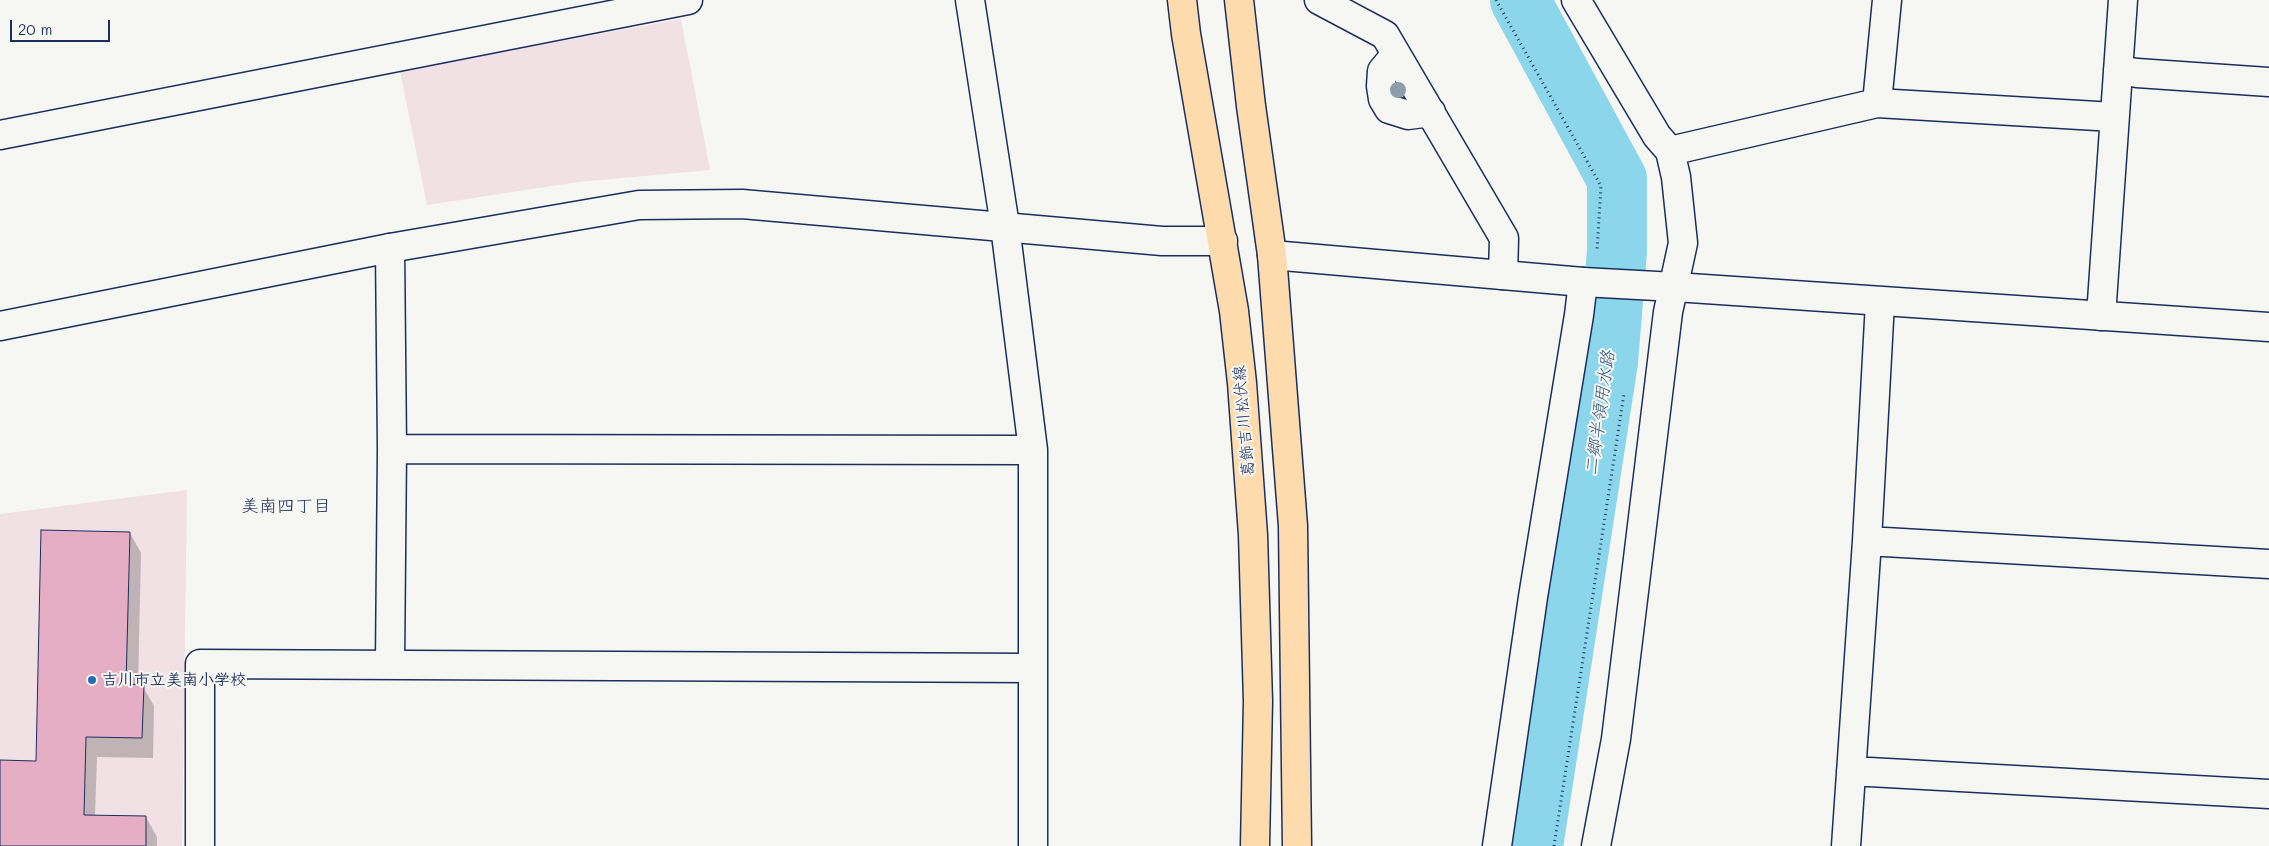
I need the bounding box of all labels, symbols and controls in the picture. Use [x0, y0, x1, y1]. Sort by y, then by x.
scale bar [12, 10, 112, 42]
text: 20 m [18, 19, 52, 39]
water label: 二郷半領用水路 [1581, 349, 1619, 477]
street label: 葛飾吉川松伏線 [1230, 364, 1258, 478]
district label: 美南四丁目 [241, 495, 331, 517]
place label: 吉川市立美南小学校 [102, 670, 246, 690]
marker: 吉川市立美南小学校 [86, 674, 98, 686]

